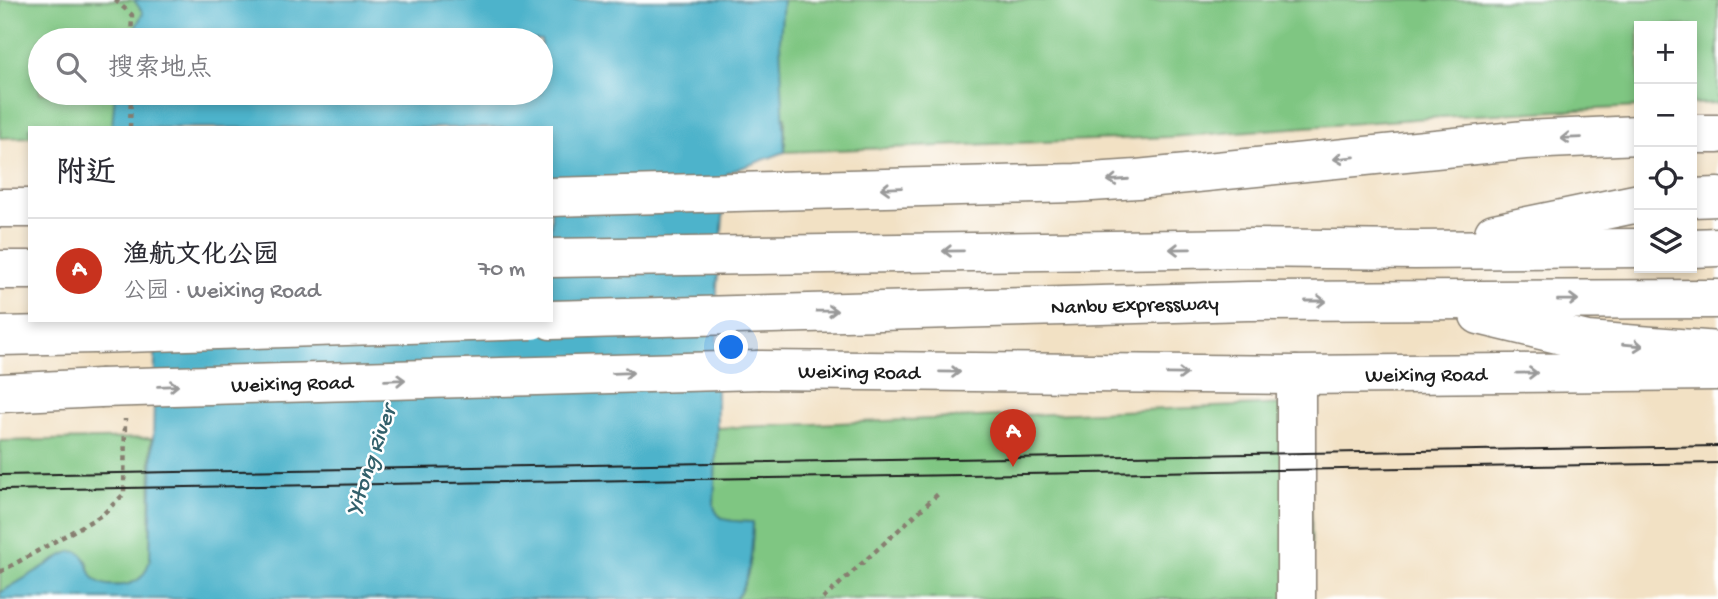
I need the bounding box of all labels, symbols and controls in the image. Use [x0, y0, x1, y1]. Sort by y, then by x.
map controls [1634, 21, 1697, 273]
button: + [1634, 21, 1697, 84]
search box [28, 28, 553, 105]
icon: search [52, 48, 90, 86]
text: 搜索地点 [108, 55, 212, 86]
button: − [1634, 84, 1697, 147]
one-way arrow [1560, 132, 1583, 145]
button: locate [1634, 147, 1697, 210]
one-way arrow [1334, 152, 1356, 165]
text: 附近 [56, 158, 116, 193]
one-way arrow [1107, 174, 1130, 187]
one-way arrow [880, 181, 903, 195]
button: layers [1634, 210, 1697, 273]
text: 渔航文化公园 [123, 242, 279, 273]
one-way arrow [1169, 242, 1192, 256]
one-way arrow [942, 244, 965, 258]
text: A [72, 257, 86, 284]
text: 70 m [478, 257, 525, 284]
text: 公园 · Weixing Road [123, 279, 320, 306]
street label: Nanbu Expressway [1051, 293, 1219, 322]
one-way arrow [1557, 293, 1580, 307]
one-way arrow [1305, 294, 1328, 308]
one-way arrow [815, 305, 838, 318]
your location [714, 330, 748, 364]
one-way arrow [1622, 338, 1645, 351]
street label: Weixing Road [798, 361, 922, 388]
street label: Weixing Road [1365, 364, 1489, 390]
one-way arrow [938, 365, 961, 378]
one-way arrow [1516, 366, 1539, 380]
one-way arrow [611, 367, 634, 380]
one-way arrow [1166, 367, 1189, 381]
street label: Weixing Road [231, 372, 355, 400]
one-way arrow [383, 373, 406, 386]
one-way arrow [156, 379, 179, 392]
water label: Yitong River [341, 398, 405, 519]
pin: A [990, 409, 1036, 467]

